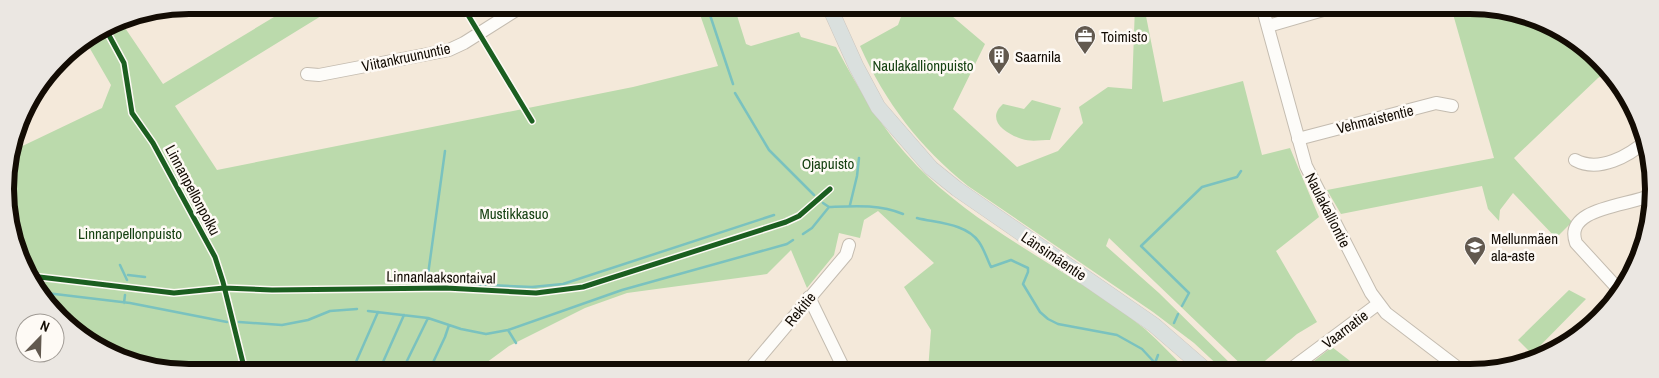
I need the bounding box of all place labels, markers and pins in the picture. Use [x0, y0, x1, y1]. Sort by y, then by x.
office icon: Toimisto [1073, 24, 1097, 55]
place label: Toimisto [1101, 26, 1148, 47]
building icon: Saarnila [987, 44, 1011, 75]
place label: Saarnila [1015, 46, 1061, 67]
place label: Mellunmäen ala-aste [1491, 228, 1558, 266]
school or university icon: Mellunmäen ala-aste [1463, 235, 1487, 266]

